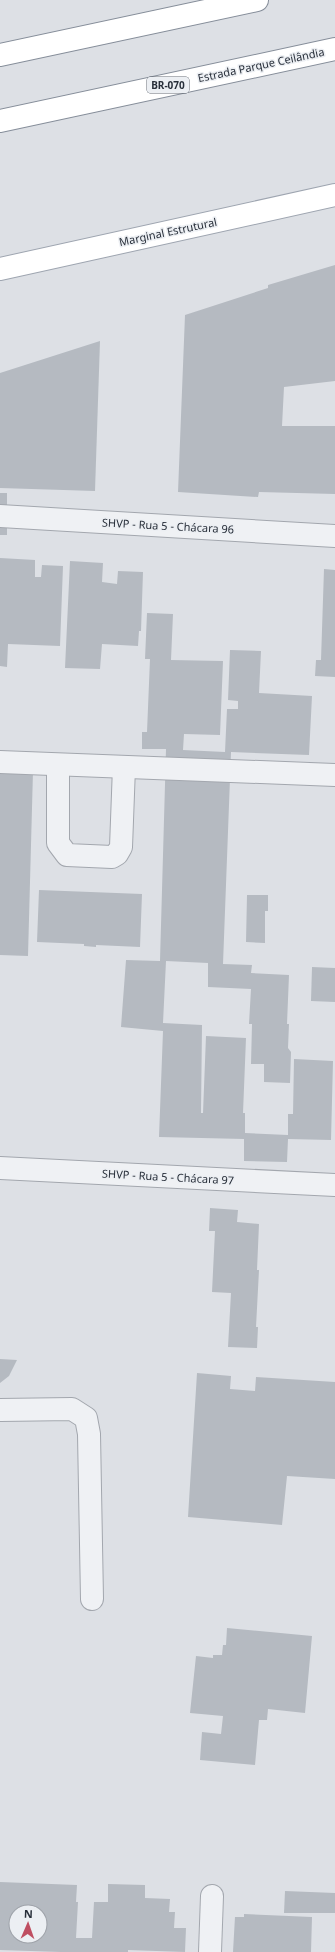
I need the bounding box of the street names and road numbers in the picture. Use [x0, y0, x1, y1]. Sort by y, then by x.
street label: Estrada Parque Ceilândia [196, 44, 326, 85]
road number: BR-070 [147, 77, 189, 93]
street label: Marginal Estrutural [118, 214, 218, 249]
street label: SHVP - Rua 5 - Chácara 96 [102, 515, 234, 536]
street label: SHVP - Rua 5 - Chácara 97 [102, 1166, 234, 1187]

